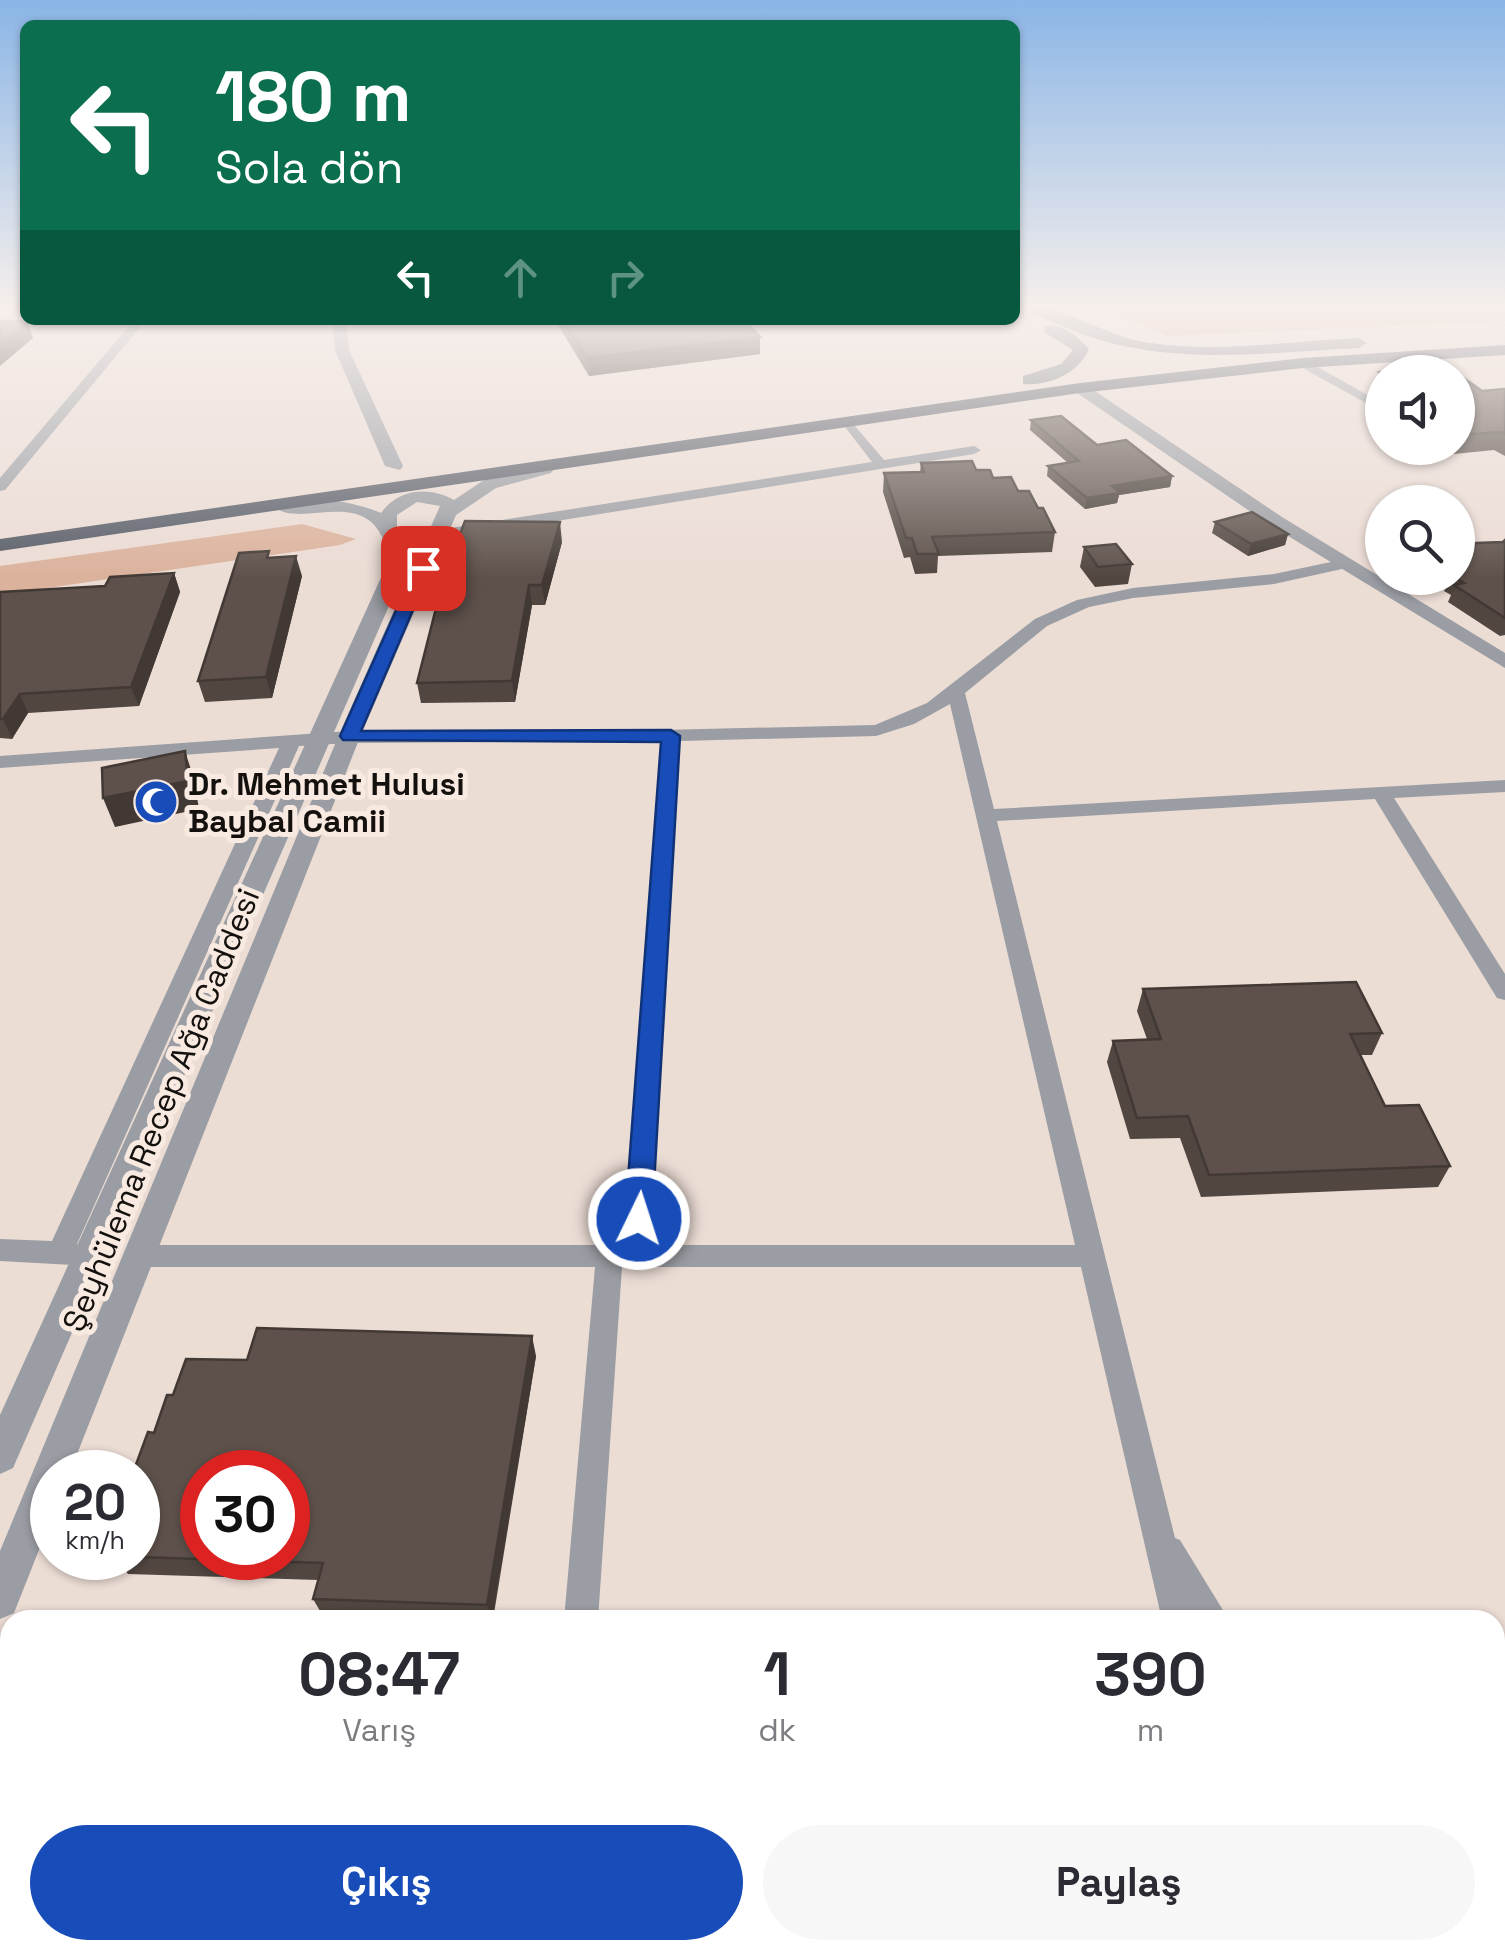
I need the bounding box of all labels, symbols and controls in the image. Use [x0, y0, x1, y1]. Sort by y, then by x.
text: 180 m [215, 52, 412, 141]
icon: left [50, 60, 180, 190]
text: Sola dön [215, 139, 403, 196]
icon: left [388, 250, 443, 305]
icon: ahead [493, 250, 548, 305]
icon: right [598, 250, 653, 305]
map controls [1365, 355, 1475, 595]
button: sound [1365, 355, 1475, 465]
button: search [1365, 485, 1475, 595]
pin [381, 526, 466, 611]
icon: arrive [396, 541, 451, 596]
place label: Dr. Mehmet Hulusi Baybal Camii [188, 764, 465, 841]
mosque icon: Dr. Mehmet Hulusi Baybal Camii [133, 779, 179, 825]
street label: Şeyhülema Recep Ağa Caddesi [54, 883, 268, 1337]
position arrow [587, 1167, 691, 1271]
speed limit sign: 30 [180, 1450, 310, 1580]
text: 20 [64, 1471, 126, 1535]
text: km/h [65, 1524, 125, 1556]
text: 08:47 [298, 1636, 460, 1713]
text: 1 [764, 1636, 791, 1713]
text: 390 [1094, 1636, 1207, 1713]
text: Varış [342, 1710, 416, 1750]
text: dk [758, 1710, 796, 1750]
text: m [1137, 1710, 1164, 1750]
button: Çıkış [30, 1825, 743, 1940]
button: Paylaş [763, 1825, 1475, 1940]

